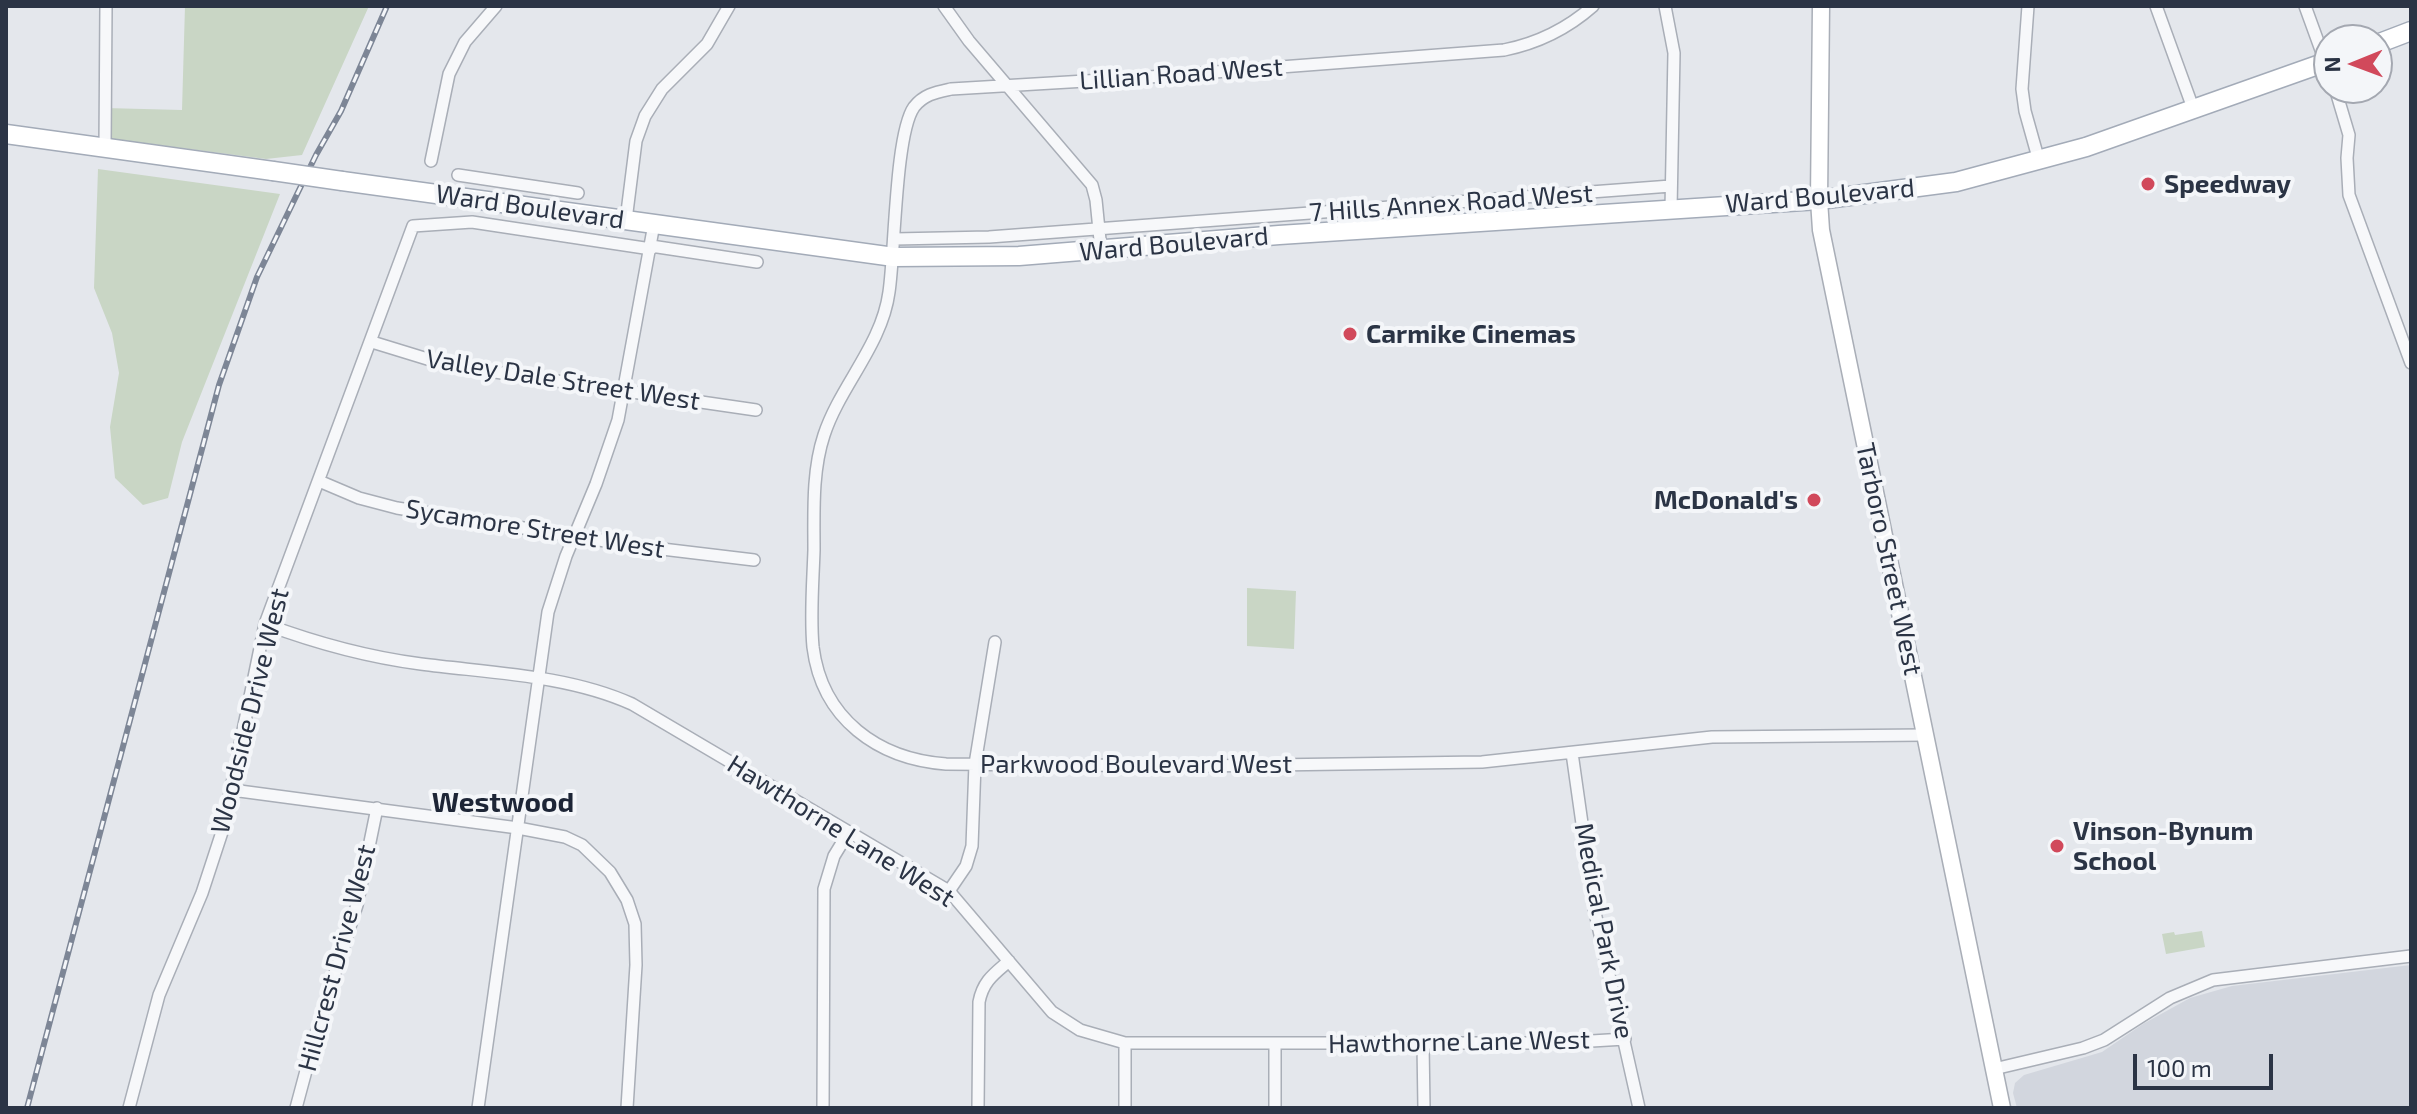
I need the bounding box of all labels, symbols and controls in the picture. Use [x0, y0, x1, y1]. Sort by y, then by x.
north arrow [2313, 24, 2393, 104]
street label: Lillian Road West [1078, 51, 1284, 97]
text: N [2318, 56, 2344, 73]
place label: Speedway [2164, 168, 2291, 200]
street label: Ward Boulevard [1724, 172, 1916, 220]
marker: Speedway [2139, 175, 2157, 193]
street label: Ward Boulevard [434, 178, 626, 236]
street label: 7 Hills Annex Road West [1308, 178, 1594, 228]
street label: Ward Boulevard [1078, 220, 1270, 268]
place label: Carmike Cinemas [1366, 318, 1576, 350]
marker: Carmike Cinemas [1341, 325, 1359, 343]
street label: Valley Dale Street West [424, 343, 702, 417]
street label: Tarboro Street West [1849, 440, 1929, 678]
place label: McDonald's [1654, 484, 1798, 516]
marker: McDonald's [1805, 491, 1823, 509]
street label: Sycamore Street West [403, 493, 667, 565]
street label: Woodside Drive West [204, 585, 296, 837]
street label: Hawthorne Lane West [722, 748, 960, 914]
street label: Parkwood Boulevard West [980, 748, 1292, 780]
district label: Westwood [432, 786, 574, 820]
place label: Vinson-Bynum School [2073, 815, 2253, 876]
street label: Medical Park Drive [1568, 820, 1640, 1042]
marker: Vinson-Bynum School [2048, 837, 2066, 855]
street label: Hillcrest Drive West [292, 841, 382, 1075]
street label: Hawthorne Lane West [1328, 1024, 1590, 1060]
scale bar [2137, 1038, 2277, 1088]
text: 100 m [2147, 1053, 2212, 1082]

